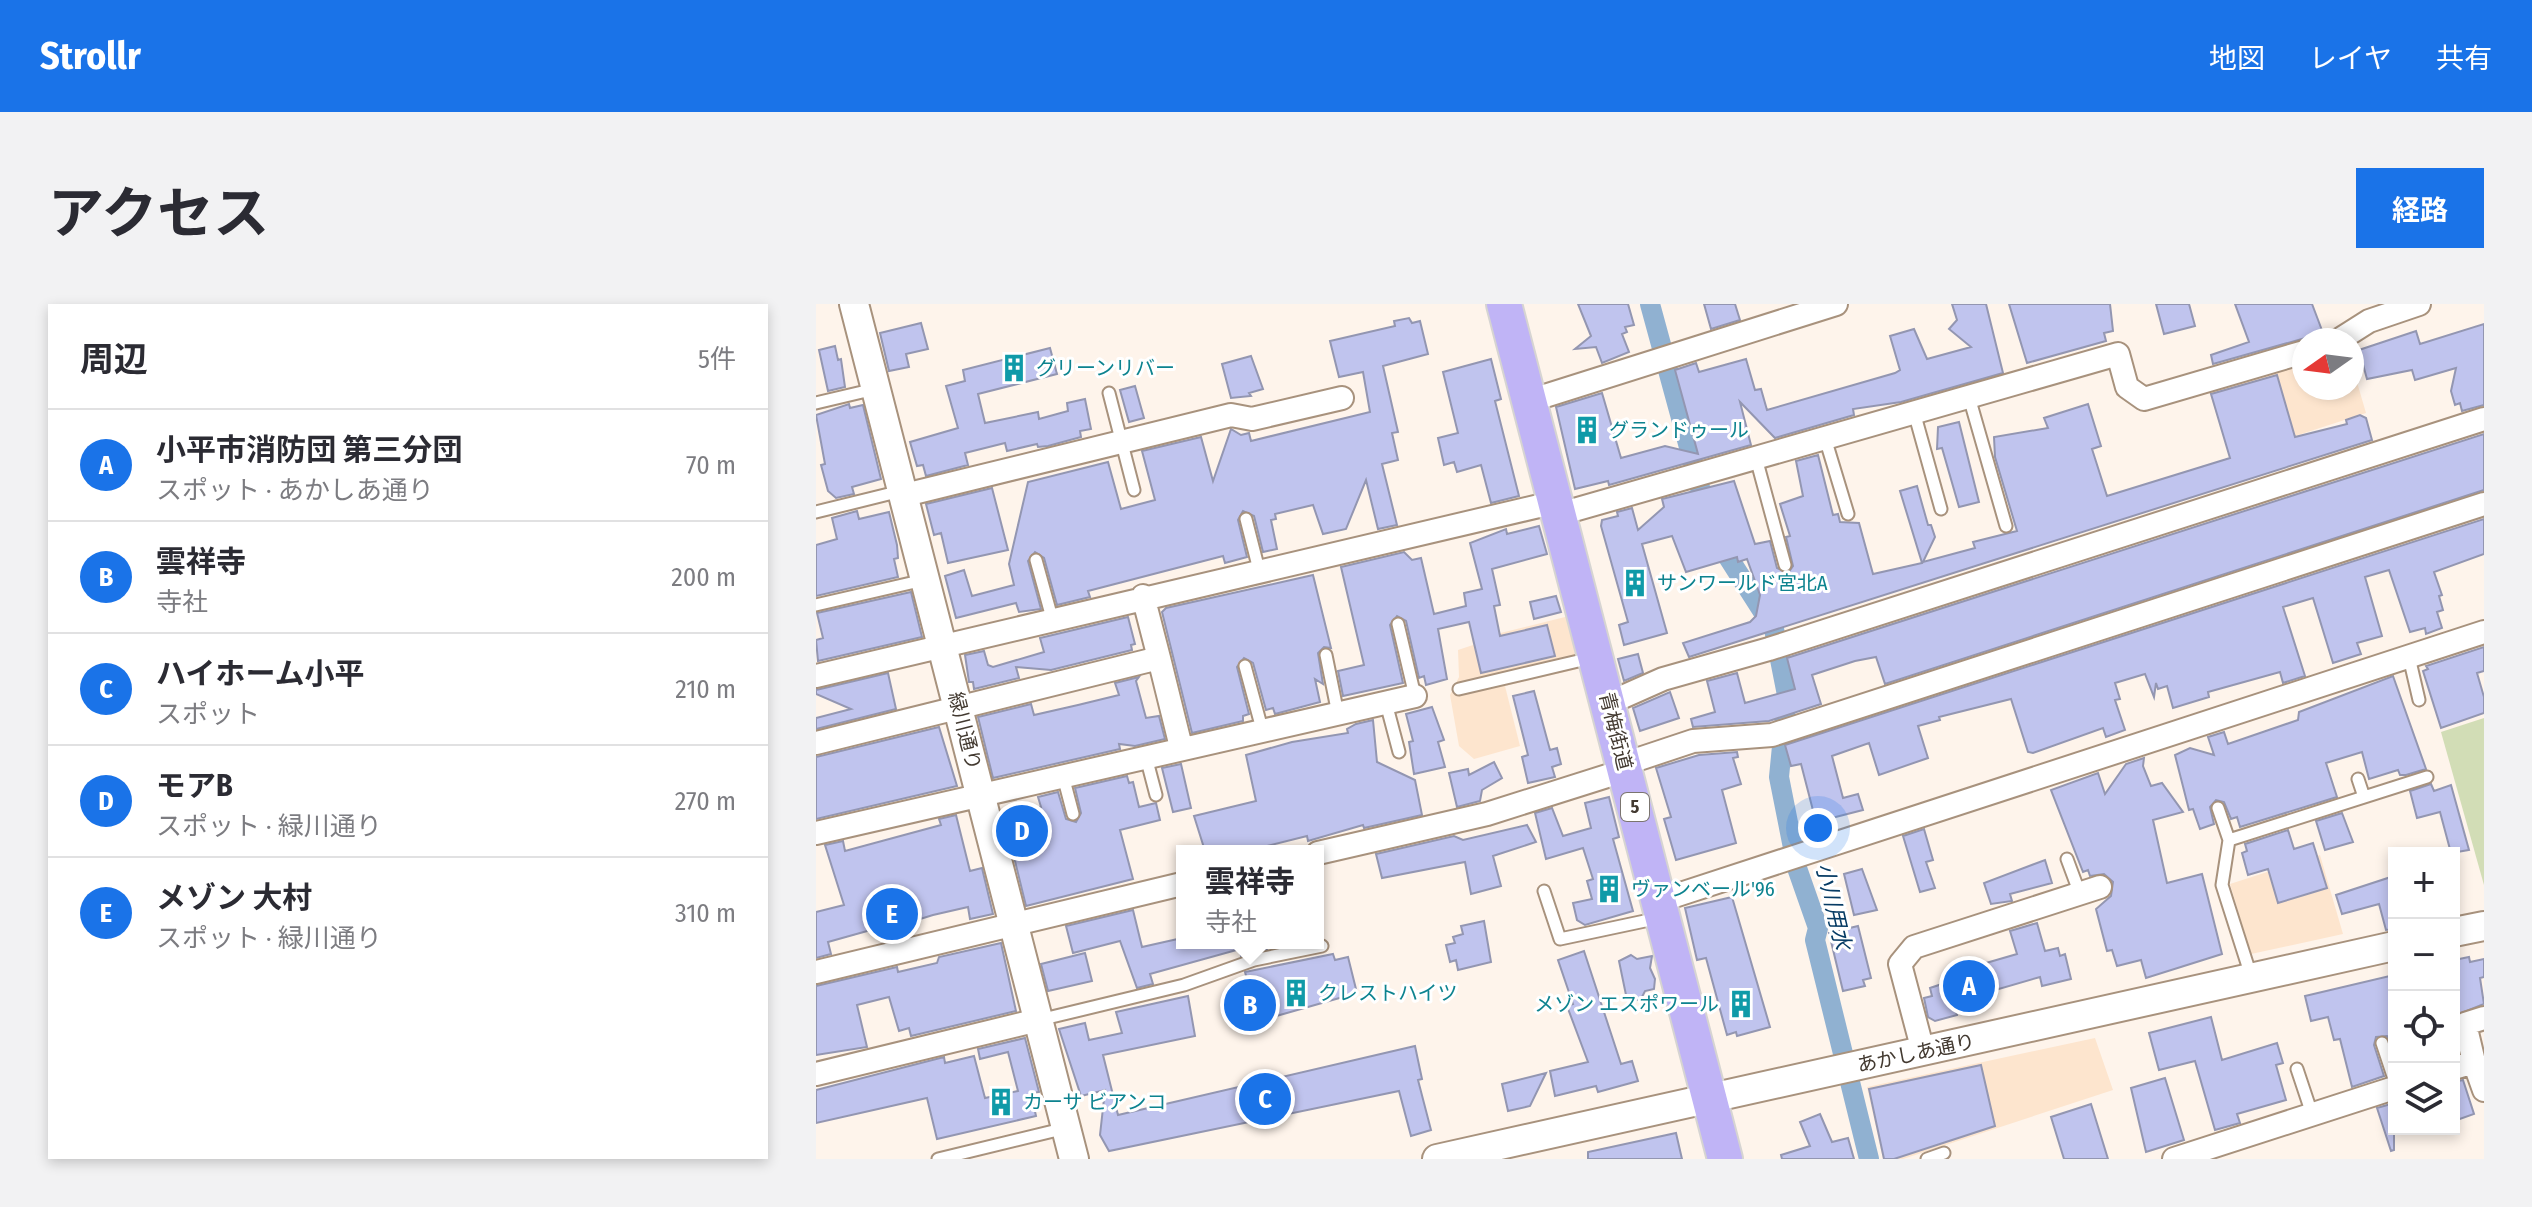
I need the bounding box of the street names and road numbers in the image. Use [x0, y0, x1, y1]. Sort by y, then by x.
street label: 緑川通り [944, 689, 986, 773]
street label: 青梅街道 [1595, 689, 1637, 773]
road number: 5 [1621, 793, 1649, 821]
street label: あかしあ通り [1855, 1029, 1977, 1077]

